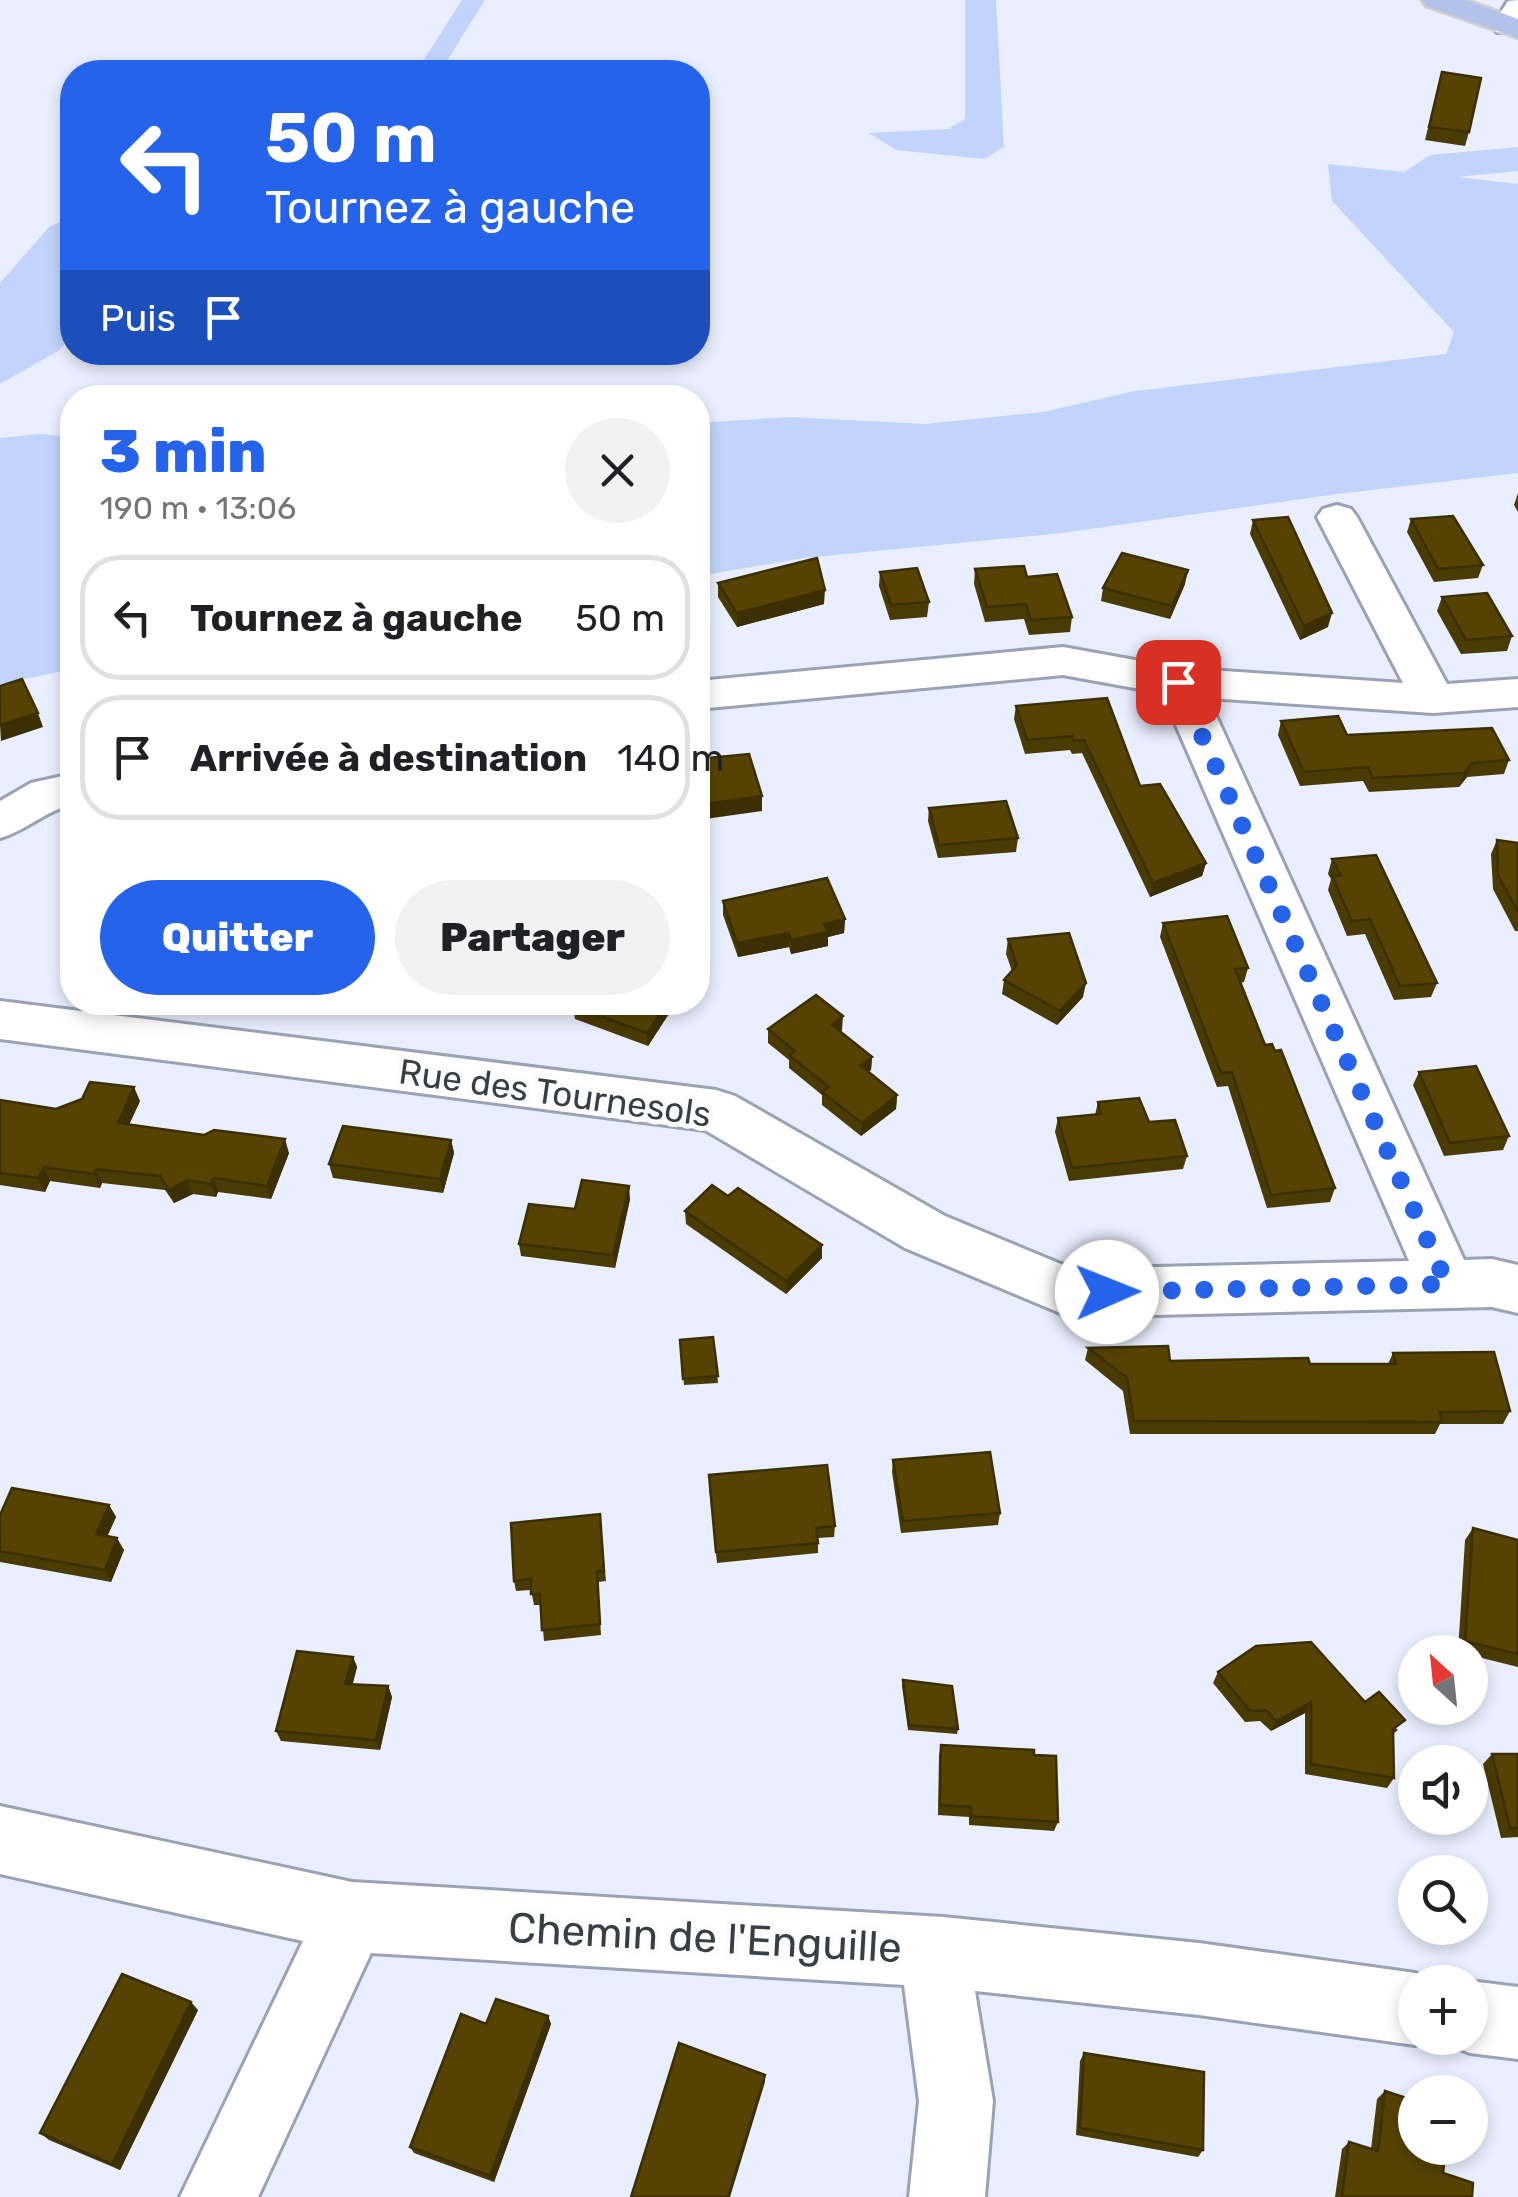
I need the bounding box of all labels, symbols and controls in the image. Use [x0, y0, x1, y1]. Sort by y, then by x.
text: 50 m [265, 97, 437, 180]
icon: left [100, 100, 230, 230]
text: Tournez à gauche [265, 181, 635, 234]
icon: arrive [196, 290, 251, 345]
text: Puis [100, 295, 176, 341]
text: 3 min [100, 416, 266, 487]
button: close [565, 418, 670, 523]
text: 190 m · 13:06 [100, 489, 296, 527]
icon: left [105, 590, 160, 645]
text: Tournez à gauche [190, 595, 523, 641]
text: 50 m [575, 595, 665, 641]
pin [1136, 640, 1221, 725]
icon: arrive [1151, 655, 1206, 710]
icon: arrive [105, 730, 160, 785]
text: Arrivée à destination [190, 735, 587, 781]
text: 140 m [617, 735, 724, 781]
button: Quitter [100, 880, 375, 995]
button: Partager [395, 880, 670, 995]
street label: Rue des Tournesols [396, 1050, 714, 1136]
position arrow [1055, 1240, 1159, 1344]
north arrow [1398, 1635, 1488, 1725]
map controls [1398, 1635, 1488, 2165]
button: sound [1398, 1745, 1488, 1835]
button: search [1398, 1855, 1488, 1945]
street label: Chemin de l'Enguille [507, 1903, 903, 1973]
button: + [1398, 1965, 1488, 2055]
button: − [1398, 2075, 1488, 2165]

